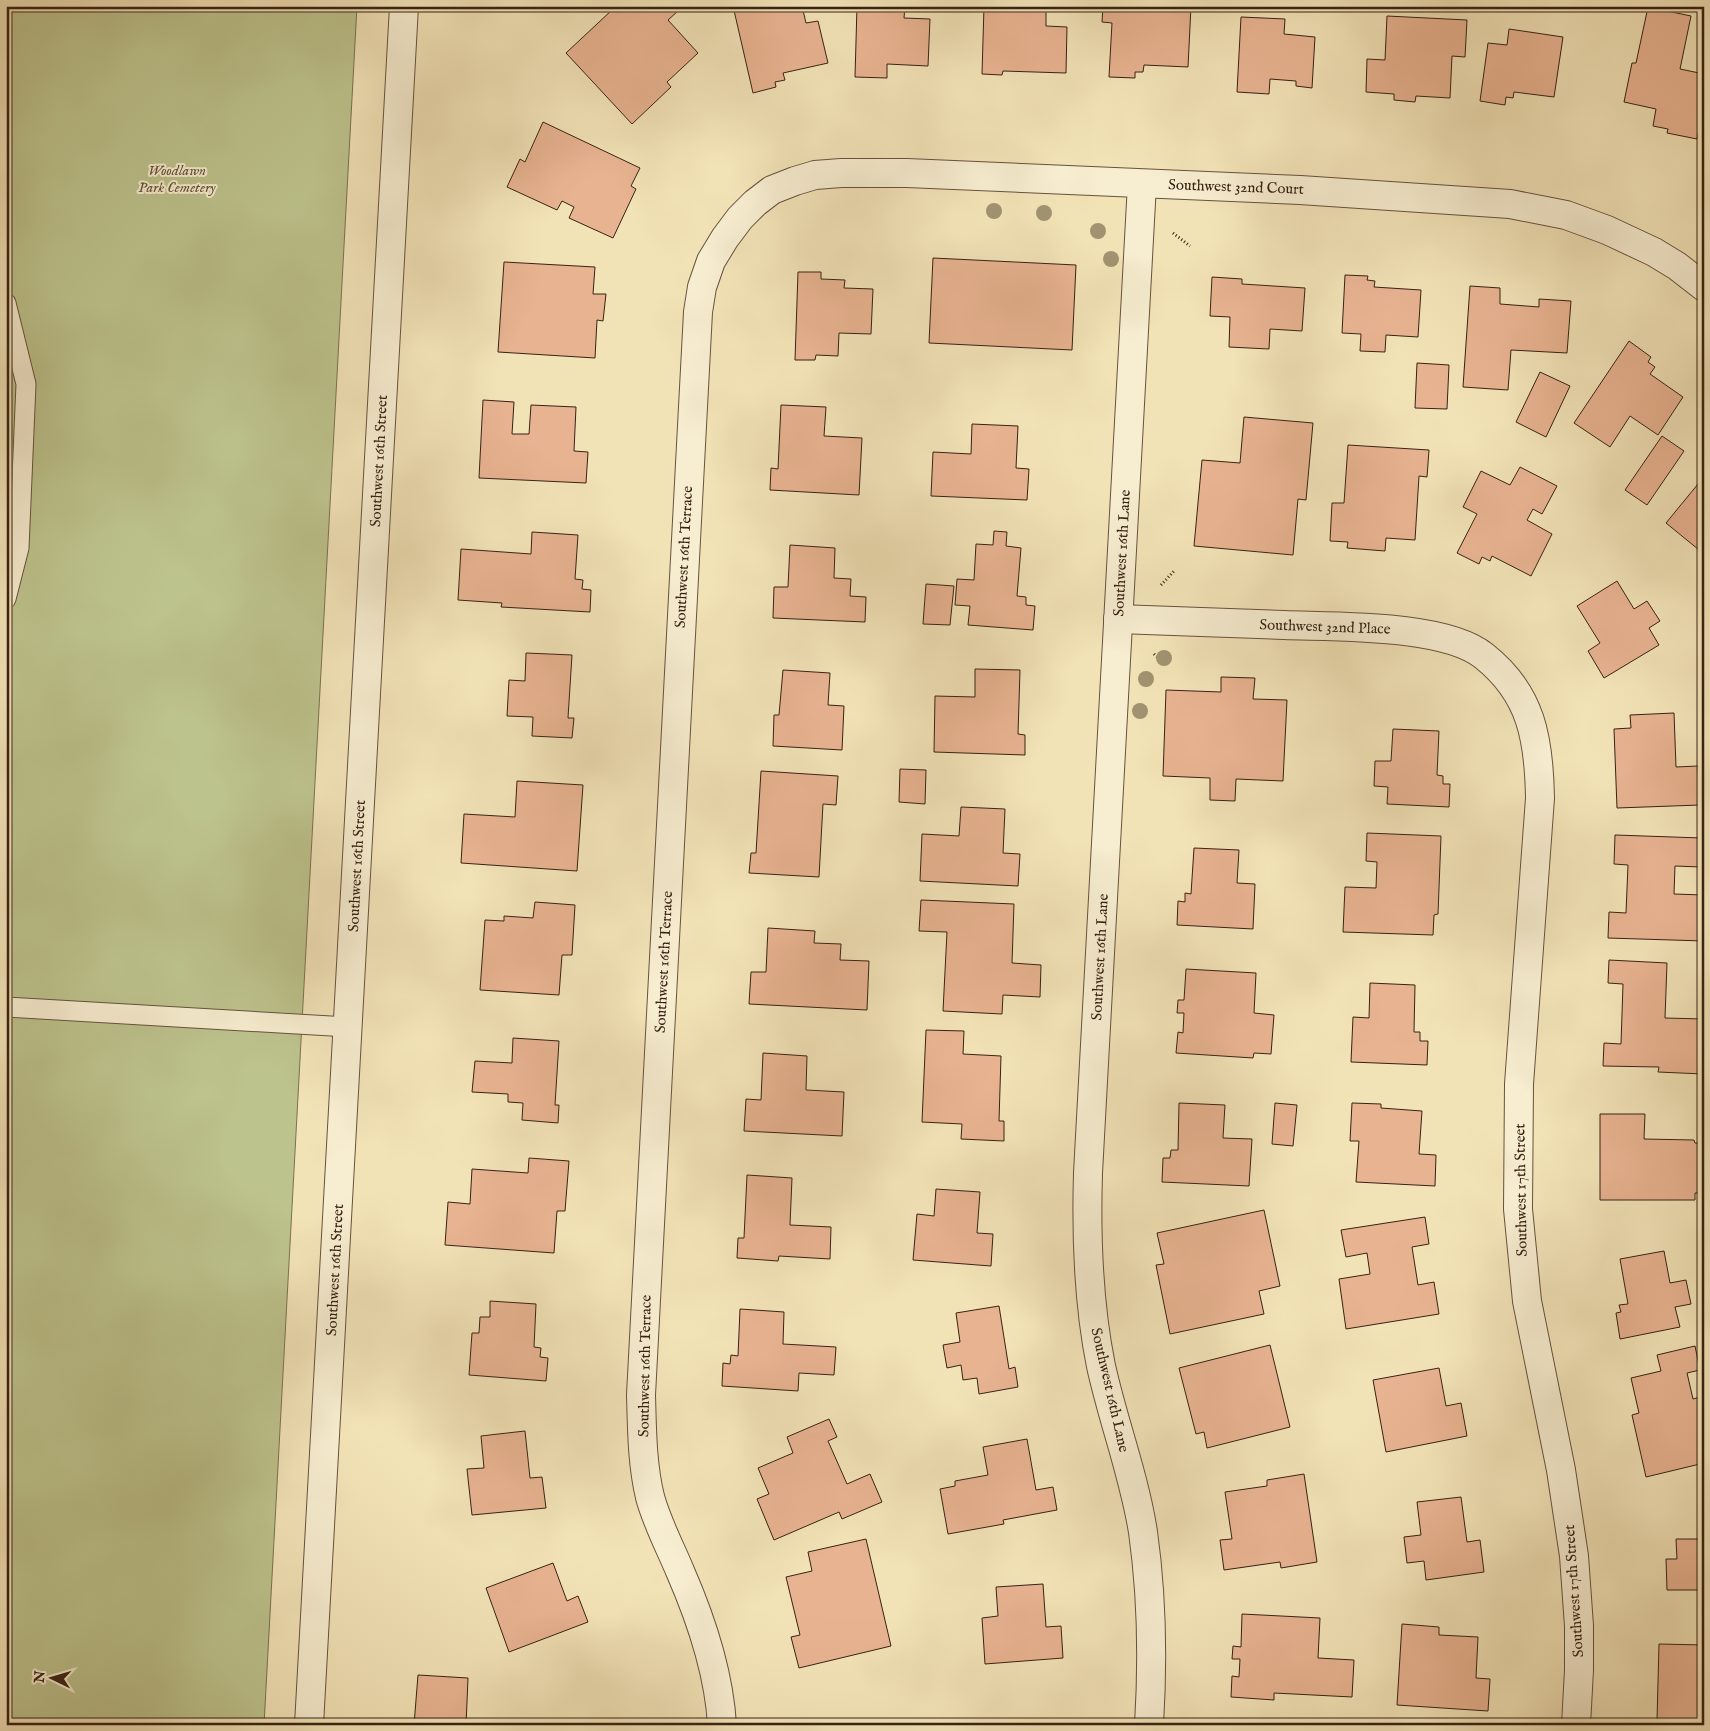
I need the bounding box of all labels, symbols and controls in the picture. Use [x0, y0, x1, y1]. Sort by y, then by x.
park label: Woodlawn Park Cemetery [138, 161, 216, 197]
street label: Southwest 32nd Court [1168, 175, 1304, 199]
street label: Southwest 16th Street [366, 394, 392, 528]
street label: Southwest 16th Terrace [671, 485, 697, 629]
street label: Southwest 16th Lane [1109, 489, 1135, 617]
street label: Southwest 32nd Place [1259, 615, 1391, 639]
street label: Southwest 16th Street [344, 799, 370, 933]
street label: Southwest 16th Terrace [651, 890, 677, 1034]
street label: Southwest 16th Lane [1087, 893, 1113, 1021]
street label: Southwest 17th Street [1510, 1123, 1532, 1257]
street label: Southwest 16th Street [322, 1203, 348, 1337]
street label: Southwest 16th Terrace [634, 1295, 656, 1437]
street label: Southwest 16th Lane [1086, 1326, 1134, 1454]
street label: Southwest 17th Street [1560, 1524, 1588, 1658]
north arrow [28, 1654, 78, 1704]
text: N [30, 1670, 50, 1685]

